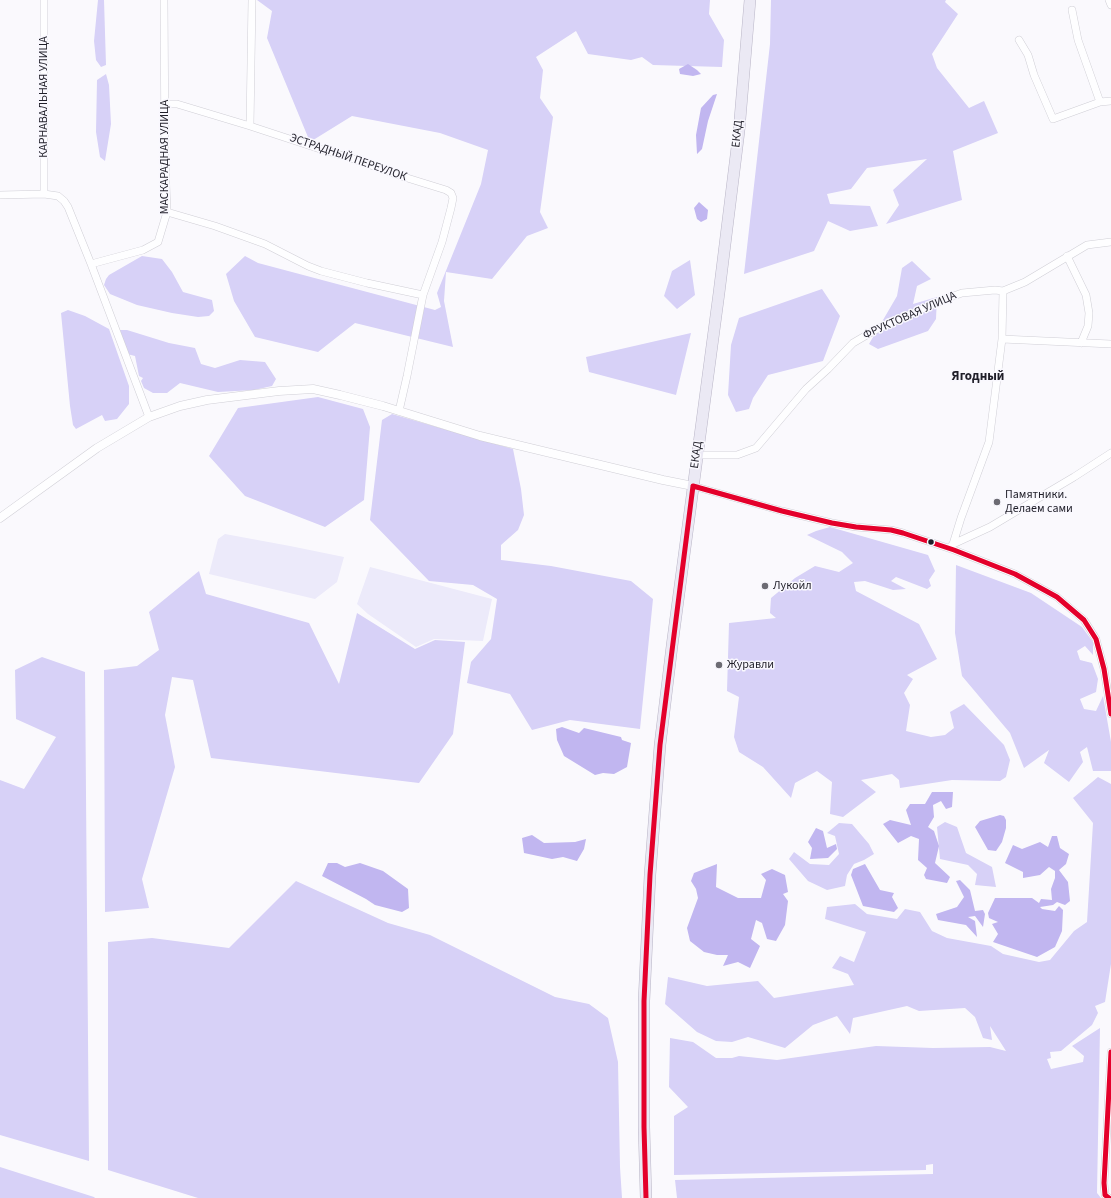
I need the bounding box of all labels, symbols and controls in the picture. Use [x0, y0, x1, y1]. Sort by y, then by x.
street label: КАРНАВАЛЬНАЯ УЛИЦА [37, 36, 51, 158]
street label: МАСКАРАДНАЯ УЛИЦА [158, 100, 172, 214]
street label: ЕКАД [729, 120, 747, 148]
street label: ЭСТРАДНЫЙ ПЕРЕУЛОК [287, 131, 409, 185]
street label: ФРУКТОВАЯ УЛИЦА [861, 289, 959, 343]
district label: Ягодный [952, 369, 1004, 385]
street label: ЕКАД [688, 440, 706, 470]
place label: Памятники. Делаем сами [1005, 488, 1073, 516]
marker: Памятники. Делаем сами [992, 497, 1002, 507]
unlabelled marker [926, 537, 936, 547]
place label: Лукойл [773, 579, 812, 593]
marker: Лукойл [760, 581, 770, 591]
place label: Журавли [727, 658, 774, 672]
marker: Журавли [714, 660, 724, 670]

